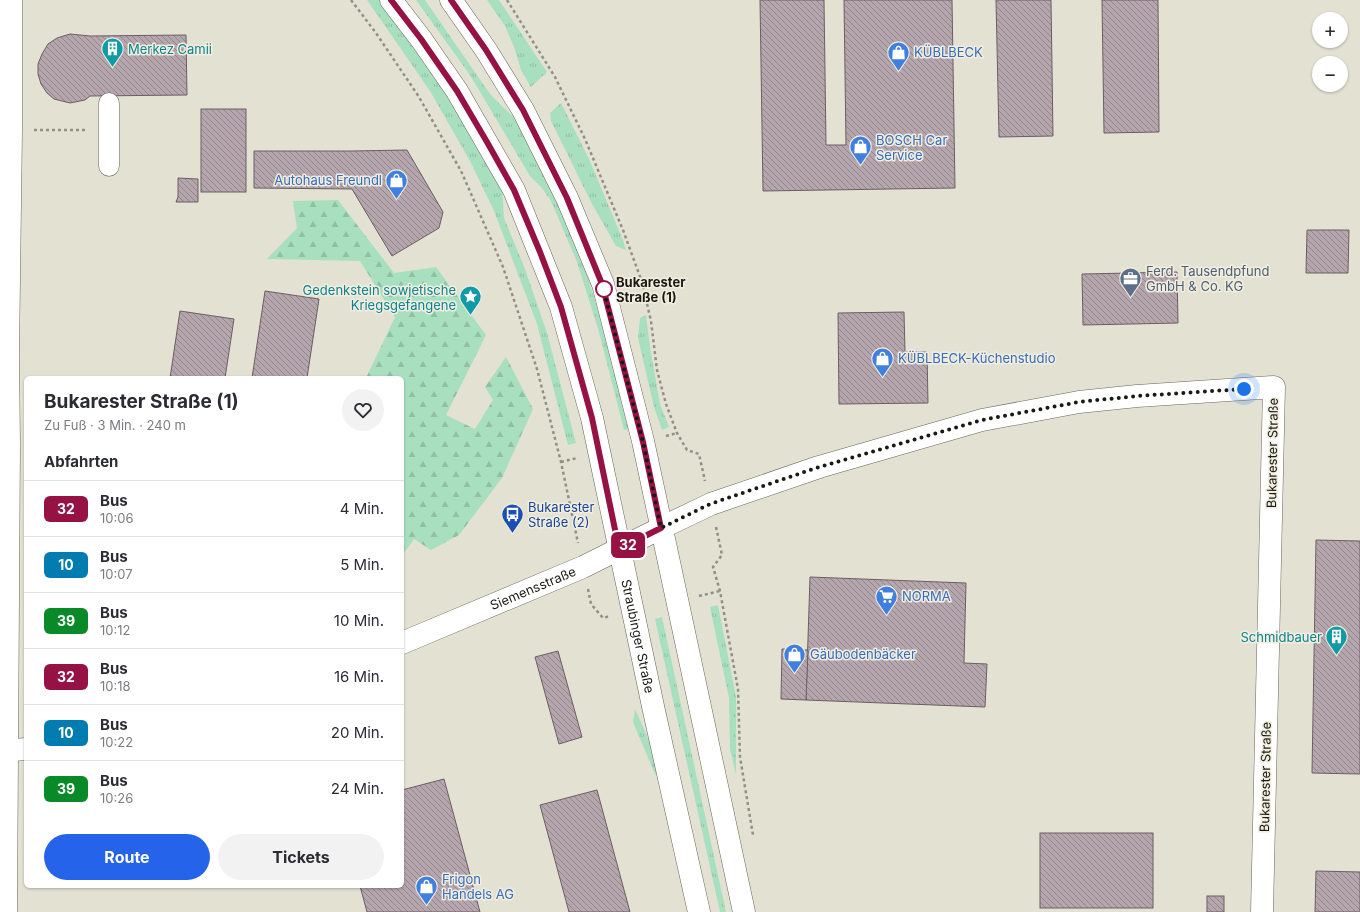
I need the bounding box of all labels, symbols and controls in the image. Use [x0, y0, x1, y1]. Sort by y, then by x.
map controls [1312, 12, 1348, 92]
button: + [1312, 12, 1348, 48]
building icon: Merkez Camii [99, 36, 125, 69]
shop icon: KÜBLBECK [886, 39, 912, 72]
place label: Merkez Camii [128, 41, 212, 57]
place label: KÜBLBECK [914, 44, 983, 60]
button: − [1312, 56, 1348, 92]
place label: BOSCH Car Service [876, 132, 947, 163]
shop icon: BOSCH Car Service [847, 134, 873, 167]
shop icon: Autohaus Freundl [384, 167, 410, 200]
place label: Autohaus Freundl [274, 172, 382, 188]
place label: Ferd. Tausendpfund GmbH & Co. KG [1146, 263, 1269, 294]
office icon: Ferd. Tausendpfund GmbH & Co. KG [1117, 265, 1143, 298]
place label: Bukarester Straße (1) [616, 274, 686, 305]
marker: Bukarester Straße (1) [595, 280, 613, 298]
place label: Gedenkstein sowjetische Kriegsgefangene [303, 282, 456, 313]
place icon: Gedenkstein sowjetische Kriegsgefangene [458, 284, 484, 317]
shop icon: KÜBLBECK-Küchenstudio [870, 345, 896, 378]
place label: KÜBLBECK-Küchenstudio [898, 350, 1056, 366]
your location [1234, 379, 1254, 399]
button: heart [342, 389, 384, 431]
text: Bukarester Straße (1) [44, 390, 239, 413]
street label: Bukarester Straße [1263, 398, 1281, 508]
text: Zu Fuß · 3 Min. · 240 m [44, 417, 186, 433]
text: Abfahrten [44, 452, 118, 471]
text: Bus [100, 491, 128, 510]
text: 4 Min. [340, 499, 384, 518]
place label: Bukarester Straße (2) [528, 499, 594, 530]
text: 32 [57, 500, 75, 517]
bus stop icon: Bukarester Straße (2) [499, 501, 525, 534]
text: 10:06 [100, 510, 134, 526]
line badge: 32 [610, 532, 646, 558]
text: 32 [619, 536, 637, 553]
text: Bus [100, 547, 128, 566]
text: 5 Min. [340, 555, 384, 574]
text: 10 [58, 556, 74, 573]
street label: Siemensstraße [488, 563, 578, 613]
text: 10:07 [100, 566, 133, 582]
street label: Straubinger Straße [618, 578, 658, 695]
supermarket icon: NORMA [874, 583, 900, 616]
place label: NORMA [902, 588, 951, 604]
text: Bus [100, 603, 128, 622]
text: 10 Min. [334, 611, 384, 630]
text: 39 [57, 612, 75, 629]
text: 10:12 [100, 622, 130, 638]
building icon: Schmidbauer [1324, 624, 1350, 657]
place label: Schmidbauer [1241, 629, 1322, 645]
shop icon: Gäubodenbäcker [781, 641, 807, 674]
place label: Gäubodenbäcker [810, 646, 916, 662]
text: Bus [100, 659, 128, 678]
text: 16 Min. [334, 667, 384, 686]
text: 32 [57, 668, 75, 685]
text: 10:18 [100, 678, 131, 694]
text: Bus [100, 715, 128, 734]
street label: Bukarester Straße [1256, 722, 1274, 832]
text: 20 Min. [331, 723, 384, 742]
text: 10 [58, 724, 74, 741]
text: 10:22 [100, 734, 133, 750]
text: Bus [100, 771, 128, 790]
text: 24 Min. [331, 779, 384, 798]
text: 39 [57, 780, 75, 797]
text: 10:26 [100, 790, 133, 806]
button: Route [44, 834, 210, 880]
button: Tickets [218, 834, 384, 880]
place label: Frigon Handels AG [442, 871, 514, 902]
shop icon: Frigon Handels AG [413, 873, 439, 906]

